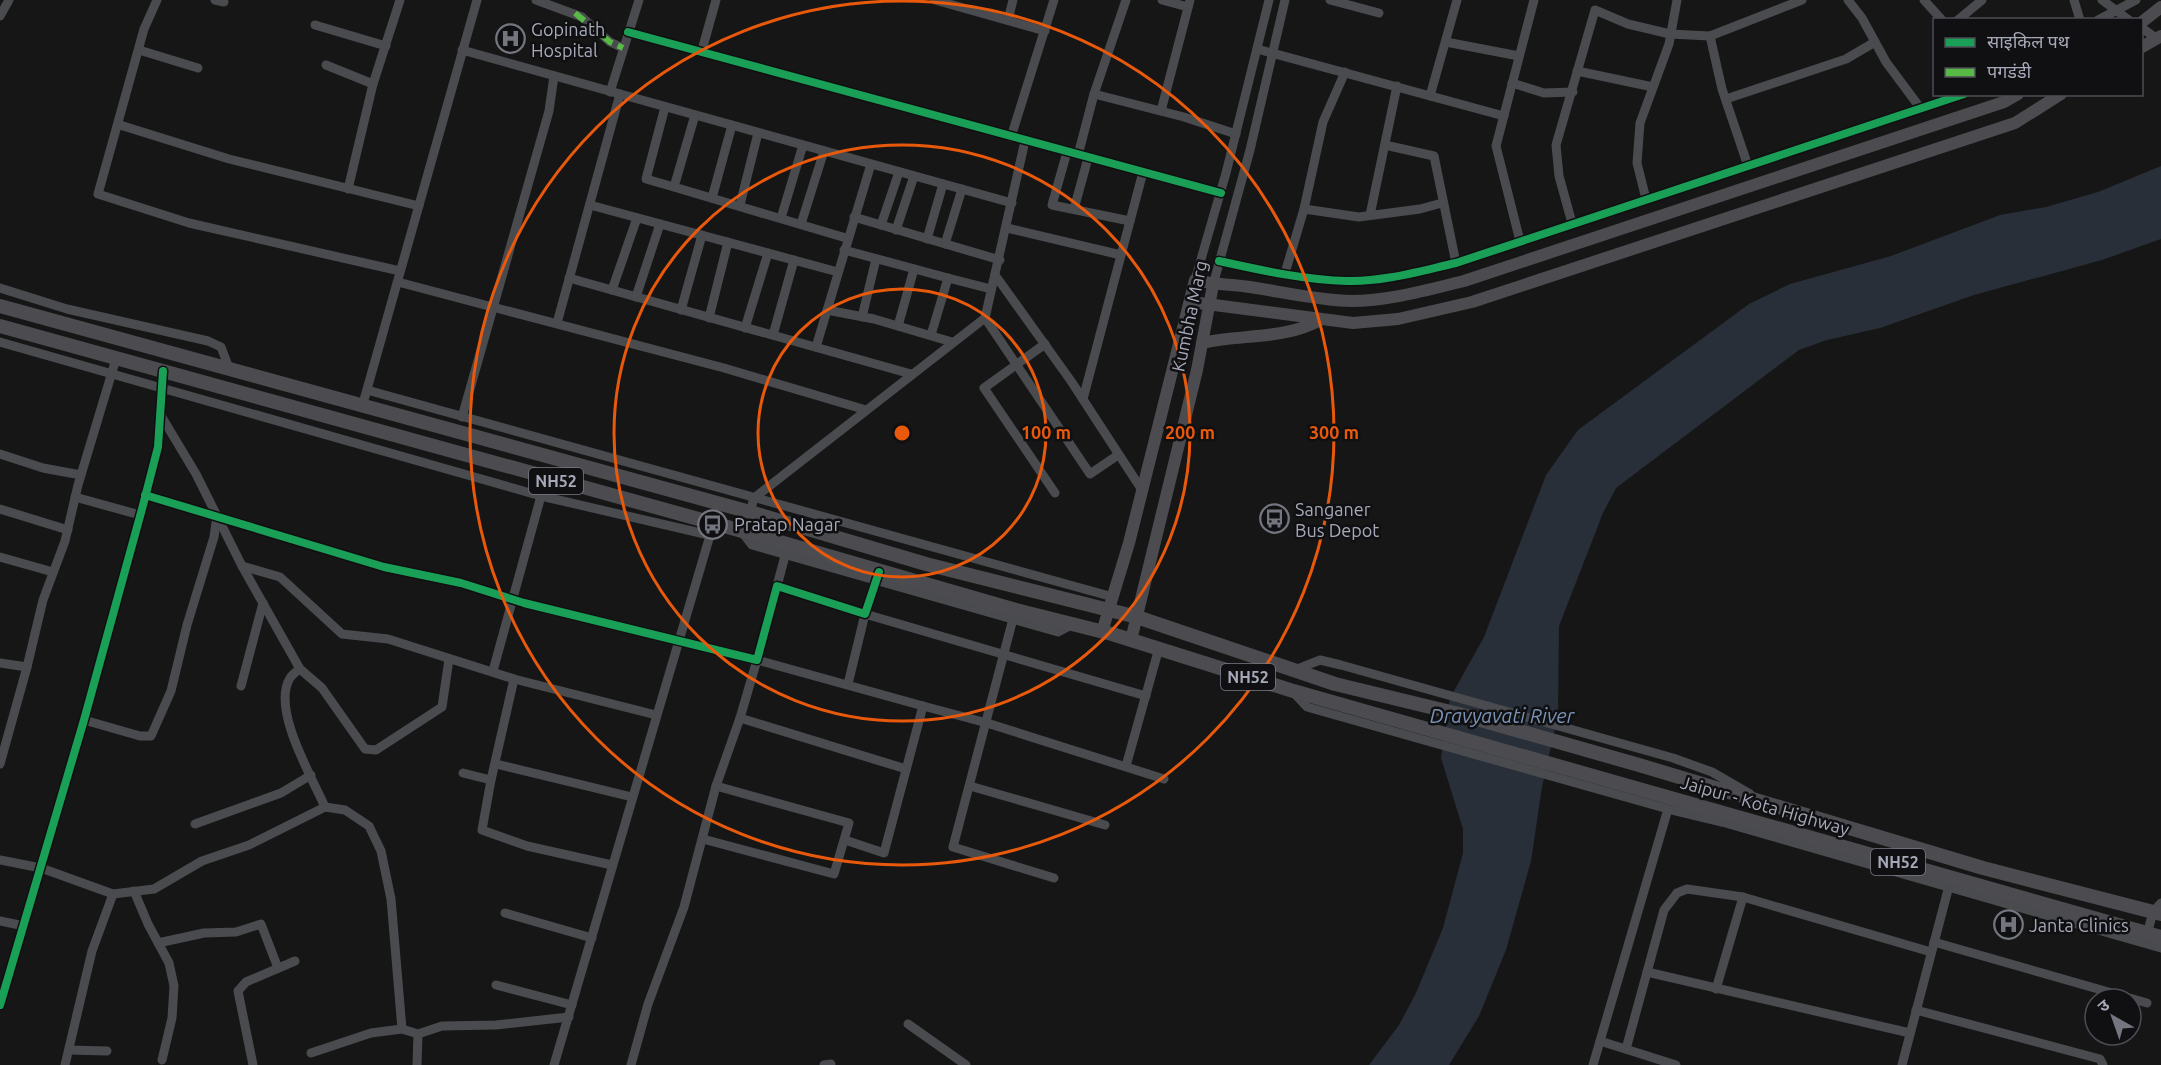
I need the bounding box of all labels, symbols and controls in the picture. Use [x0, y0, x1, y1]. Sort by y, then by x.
legend [1933, 18, 2143, 96]
place label: Gopinath Hospital [531, 19, 605, 60]
hospital icon: Gopinath Hospital [494, 23, 526, 55]
text: साइकिल पथ [1987, 31, 2070, 51]
text: पगडंडी [1987, 61, 2032, 81]
street label: Kumbha Marg [1167, 259, 1211, 373]
text: 100 m [1021, 422, 1071, 442]
text: 200 m [1165, 422, 1215, 442]
text: 300 m [1309, 422, 1359, 442]
centre of rings [892, 423, 912, 443]
road number: NH52 [529, 468, 583, 494]
place label: Sanganer Bus Depot [1295, 499, 1379, 540]
bus stop icon: Sanganer Bus Depot [1258, 503, 1290, 535]
bus stop icon: Pratap Nagar [697, 508, 729, 540]
place label: Pratap Nagar [734, 514, 840, 534]
road number: NH52 [1221, 664, 1275, 690]
water label: Dravyavati River [1430, 704, 1576, 727]
street label: Jaipur - Kota Highway [1678, 771, 1852, 839]
road number: NH52 [1871, 849, 1925, 875]
hospital icon: Janta Clinics [1992, 909, 2024, 941]
place label: Janta Clinics [2029, 915, 2129, 935]
north arrow [2083, 987, 2143, 1047]
text: उ [2094, 995, 2113, 1015]

